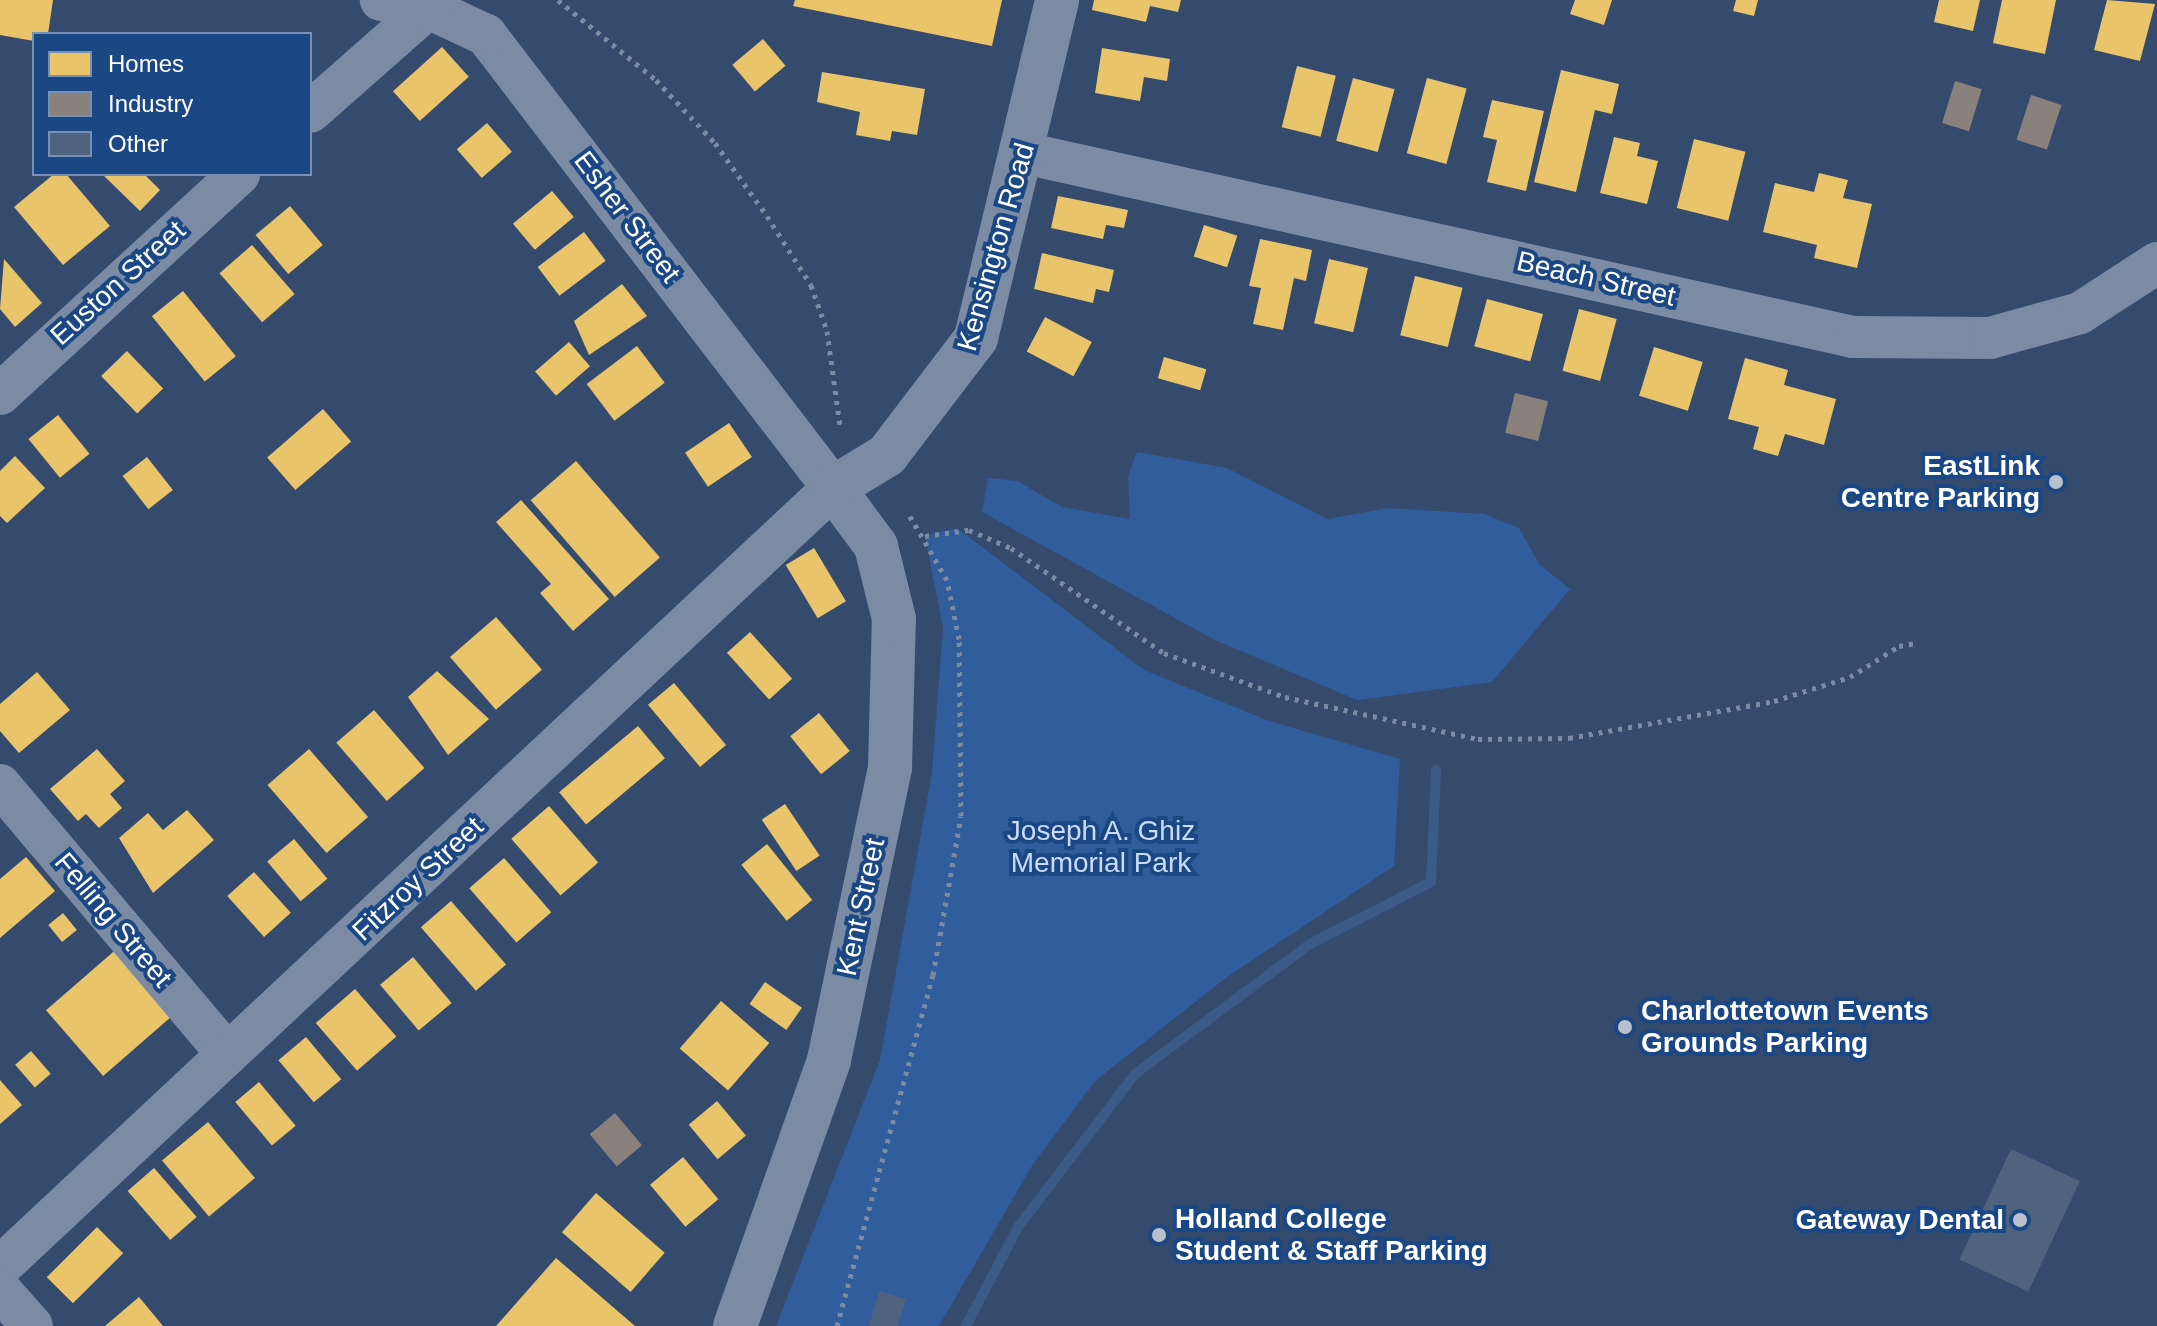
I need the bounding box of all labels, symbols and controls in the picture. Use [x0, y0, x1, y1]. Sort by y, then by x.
legend [32, 32, 312, 176]
text: Homes [108, 50, 184, 77]
text: Industry [108, 90, 193, 117]
text: Other [108, 130, 168, 157]
street label: Kensington Road [950, 139, 1042, 355]
street label: Esher Street [567, 145, 687, 289]
street label: Euston Street [44, 214, 192, 352]
street label: Beach Street [1513, 244, 1679, 314]
place label: EastLink Centre Parking [1841, 449, 2040, 515]
marker: EastLink Centre Parking [2047, 473, 2065, 491]
street label: Fitzroy Street [346, 810, 490, 948]
park label: Joseph A. Ghiz Memorial Park [1006, 814, 1196, 880]
street label: Kent Street [830, 835, 892, 979]
street label: Felling Street [47, 846, 179, 994]
place label: Charlottetown Events Grounds Parking [1641, 994, 1929, 1060]
marker: Charlottetown Events Grounds Parking [1616, 1018, 1634, 1036]
place label: Holland College Student & Staff Parking [1175, 1202, 1488, 1268]
place label: Gateway Dental [1795, 1203, 2004, 1237]
marker: Gateway Dental [2011, 1211, 2029, 1229]
marker: Holland College Student & Staff Parking [1150, 1226, 1168, 1244]

